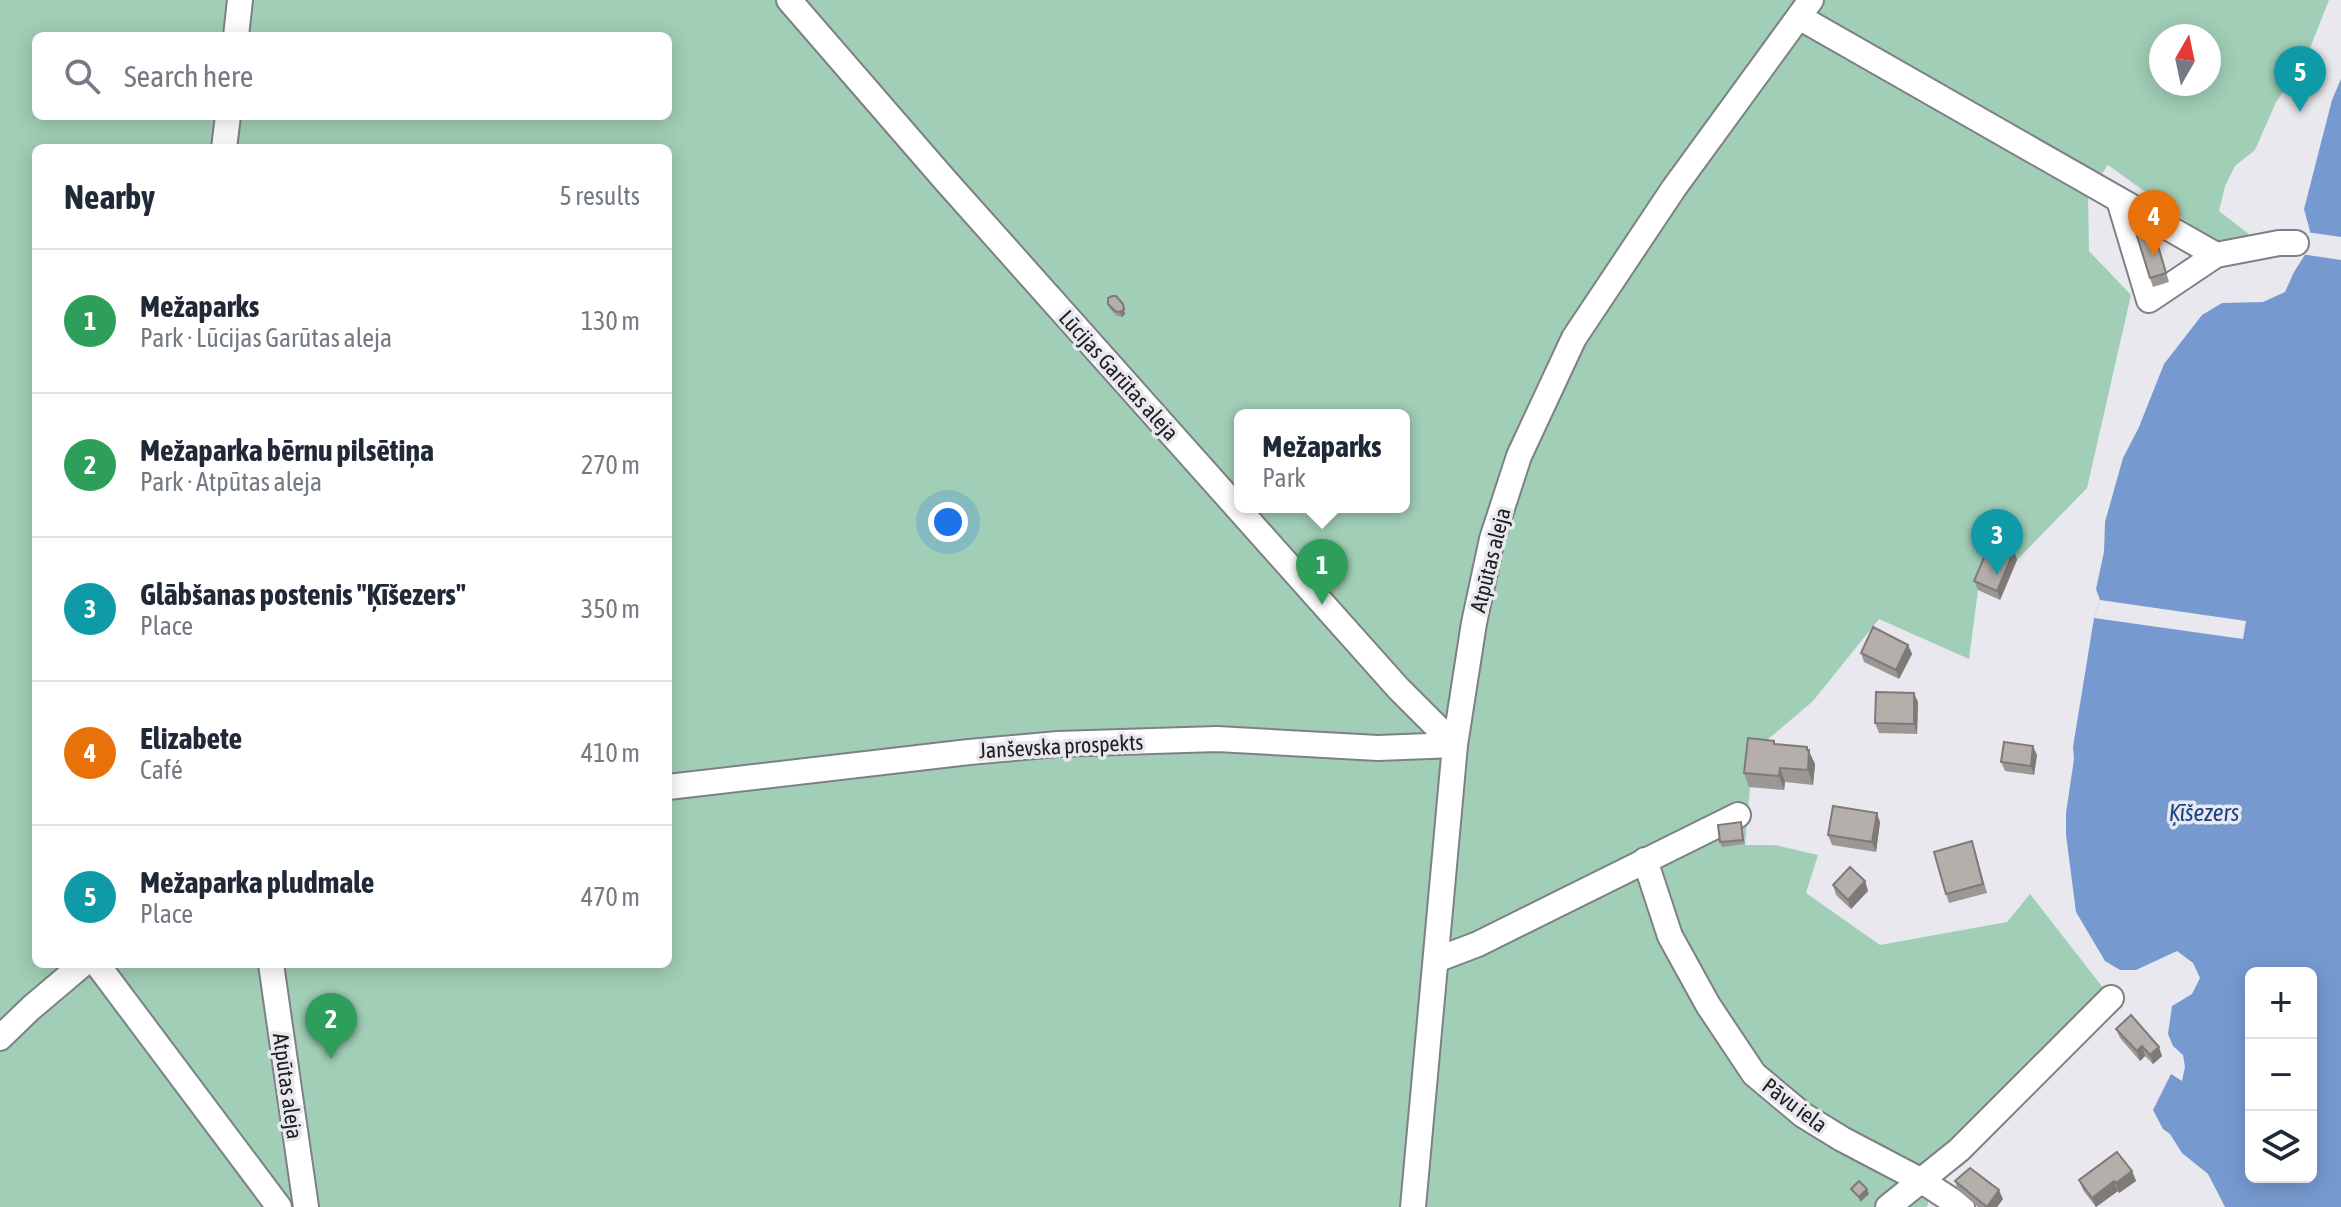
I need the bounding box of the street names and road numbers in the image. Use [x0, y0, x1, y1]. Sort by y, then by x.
street label: Lūcijas Garūtas aleja [1054, 305, 1184, 445]
street label: Atpūtas aleja [1464, 505, 1516, 615]
street label: Janševska prospekts [978, 729, 1144, 763]
street label: Atpūtas aleja [268, 1031, 308, 1141]
street label: Pāvu iela [1757, 1072, 1833, 1138]

